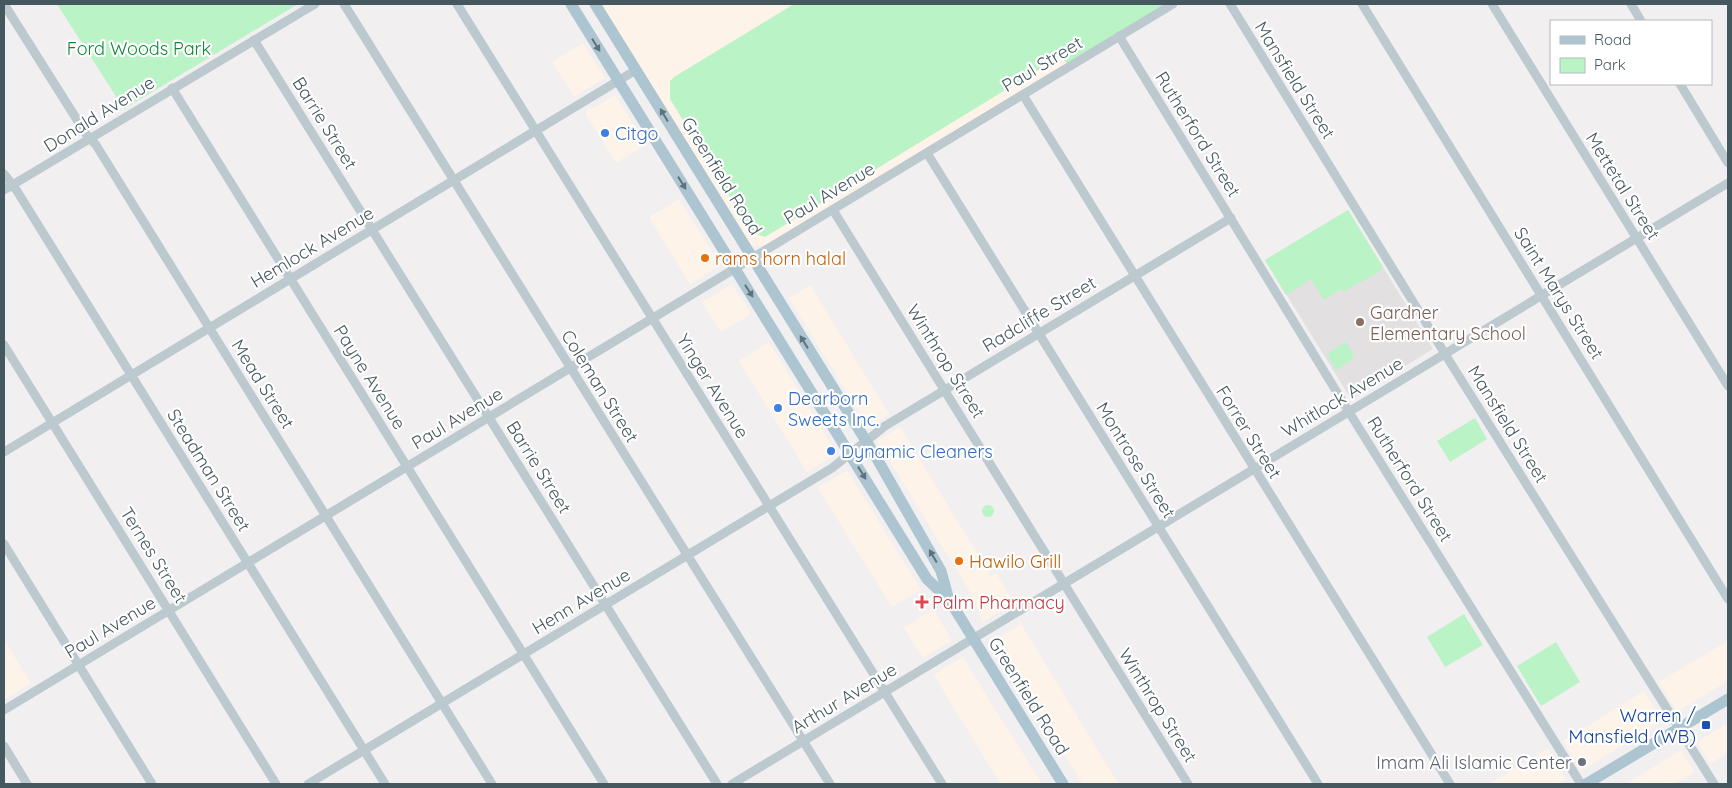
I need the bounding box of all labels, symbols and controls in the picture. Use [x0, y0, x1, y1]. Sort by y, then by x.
street label: Mansfield Street [1250, 17, 1340, 143]
legend [1550, 20, 1712, 85]
text: Road [1594, 30, 1631, 49]
street label: Paul Street [998, 31, 1086, 97]
park label: Ford Woods Park [67, 37, 211, 60]
one-way arrow [592, 39, 601, 52]
text: Park [1594, 55, 1626, 74]
street label: Rutherford Street [1150, 67, 1246, 201]
street label: Donald Avenue [39, 71, 159, 157]
street label: Barrie Street [288, 73, 362, 173]
one-way arrow [659, 109, 668, 122]
street label: Greenfield Road [677, 113, 767, 239]
place label: Citgo [615, 122, 658, 145]
marker: Citgo [599, 127, 611, 139]
street label: Mettetal Street [1581, 128, 1665, 244]
street label: Paul Avenue [779, 157, 879, 229]
one-way arrow [677, 177, 687, 190]
street label: Hemlock Avenue [246, 201, 378, 293]
street label: Saint Marys Street [1509, 223, 1609, 363]
place label: rams horn halal [715, 247, 846, 270]
marker: rams horn halal [699, 252, 711, 264]
street label: Radcliffe Street [978, 271, 1100, 357]
one-way arrow [744, 284, 753, 297]
street label: Winthrop Street [902, 300, 990, 422]
place label: Gardner Elementary School [1370, 301, 1526, 345]
marker: Gardner Elementary School [1354, 316, 1366, 328]
street label: Payne Avenue [329, 321, 411, 433]
street label: Coleman Street [556, 325, 644, 447]
street label: Yinger Avenue [672, 330, 754, 442]
street label: Mead Street [226, 335, 300, 433]
one-way arrow [800, 335, 809, 348]
street label: Whitlock Avenue [1277, 352, 1407, 442]
street label: Mansfield Street [1463, 361, 1553, 487]
street label: Forrer Street [1211, 381, 1287, 483]
street label: Paul Avenue [407, 382, 507, 454]
place label: Dearborn Sweets Inc. [788, 387, 879, 431]
street label: Montrose Street [1091, 398, 1181, 522]
marker: Dearborn Sweets Inc. [772, 402, 784, 414]
street label: Steadman Street [162, 405, 256, 535]
street label: Rutherford Street [1362, 412, 1458, 546]
street label: Barrie Street [502, 417, 576, 517]
place label: Dynamic Cleaners [841, 440, 993, 463]
marker: Dynamic Cleaners [825, 445, 837, 457]
one-way arrow [857, 467, 867, 480]
street label: Ternes Street [115, 503, 193, 607]
one-way arrow [928, 549, 937, 563]
place label: Hawilo Grill [969, 550, 1061, 573]
marker: Hawilo Grill [953, 555, 965, 567]
street label: Henn Avenue [528, 563, 634, 639]
street label: Paul Avenue [60, 591, 160, 663]
place label: Palm Pharmacy [932, 591, 1065, 614]
marker: Palm Pharmacy [916, 596, 928, 608]
street label: Greenfield Road [984, 633, 1074, 759]
street label: Winthrop Street [1114, 644, 1202, 766]
street label: Arthur Avenue [787, 658, 901, 738]
place label: Warren / Mansfield (WB) [1569, 704, 1697, 748]
marker: Warren / Mansfield (WB) [1700, 719, 1712, 731]
place label: Imam Ali Islamic Center [1376, 751, 1572, 774]
marker: Imam Ali Islamic Center [1576, 756, 1588, 768]

